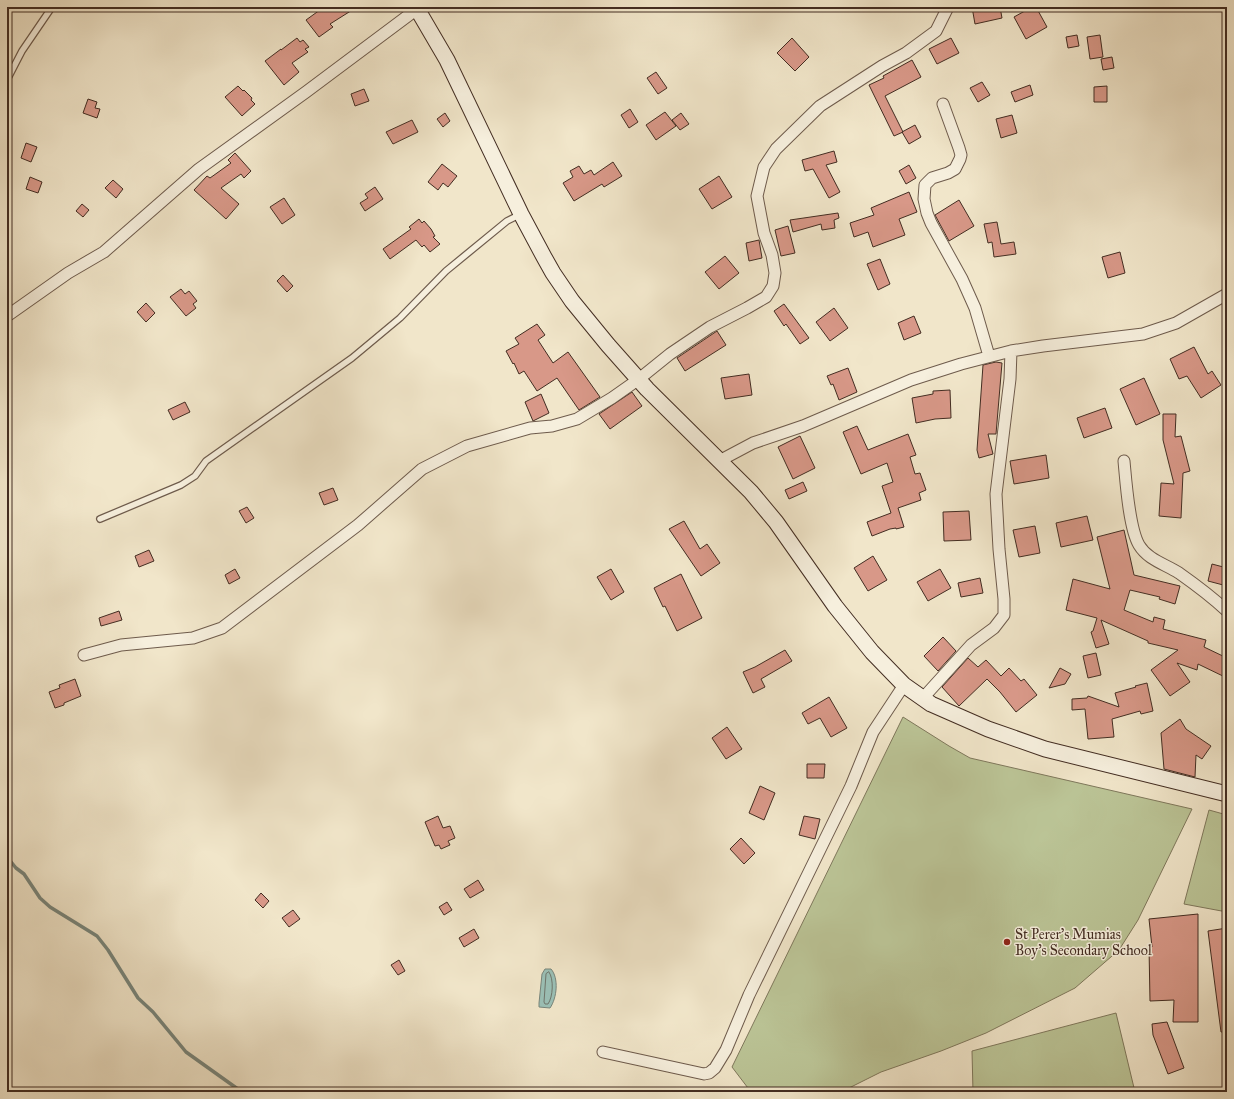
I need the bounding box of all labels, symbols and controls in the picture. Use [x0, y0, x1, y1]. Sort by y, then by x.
place label: St Perer's Mumias Boy's Secondary School [1015, 926, 1152, 959]
marker: St Perer's Mumias Boy's Secondary School [1002, 937, 1012, 947]

